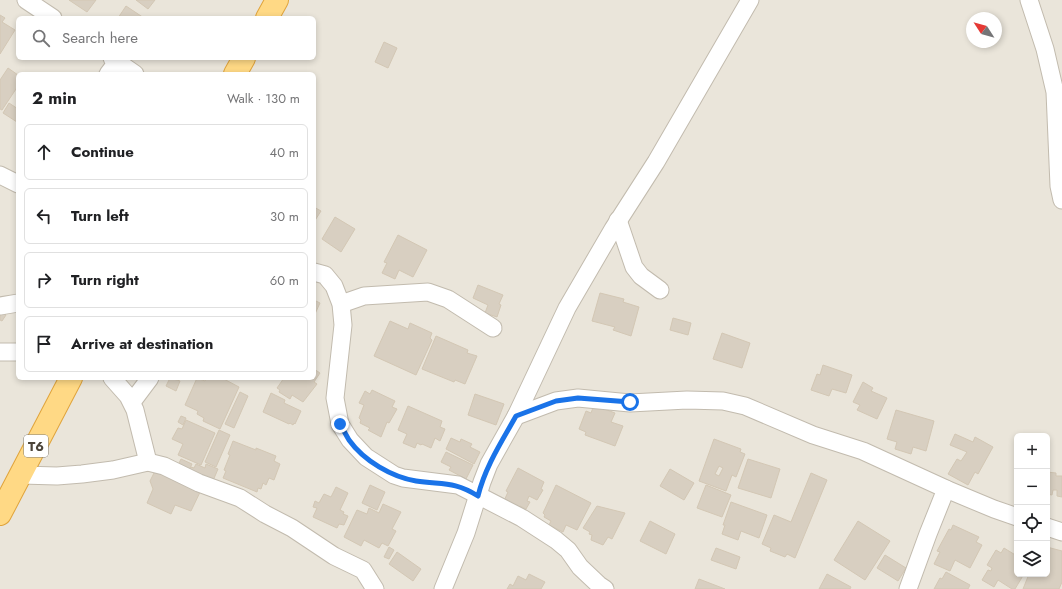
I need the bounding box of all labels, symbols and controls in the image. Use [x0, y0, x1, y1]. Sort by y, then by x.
north arrow [966, 12, 1002, 48]
search box [16, 16, 316, 60]
icon: search [30, 27, 52, 49]
text: Search here [62, 27, 138, 49]
text: 2 min [32, 86, 77, 110]
text: Walk · 130 m [227, 89, 300, 108]
icon: ahead [33, 141, 55, 163]
text: Continue [71, 141, 134, 163]
text: 40 m [270, 143, 299, 162]
icon: left [33, 205, 55, 227]
text: Turn left [71, 205, 129, 227]
text: 30 m [270, 207, 299, 226]
icon: right [33, 269, 55, 291]
text: Turn right [71, 269, 139, 291]
text: 60 m [270, 271, 299, 290]
icon: arrive [33, 333, 55, 355]
text: Arrive at destination [71, 333, 213, 355]
route start [621, 393, 639, 411]
route end [331, 415, 349, 433]
map controls [1014, 433, 1050, 577]
button: + [1014, 433, 1050, 469]
road number: T6 [24, 435, 48, 457]
button: − [1014, 469, 1050, 505]
button: locate [1014, 505, 1050, 541]
button: layers [1014, 541, 1050, 577]

